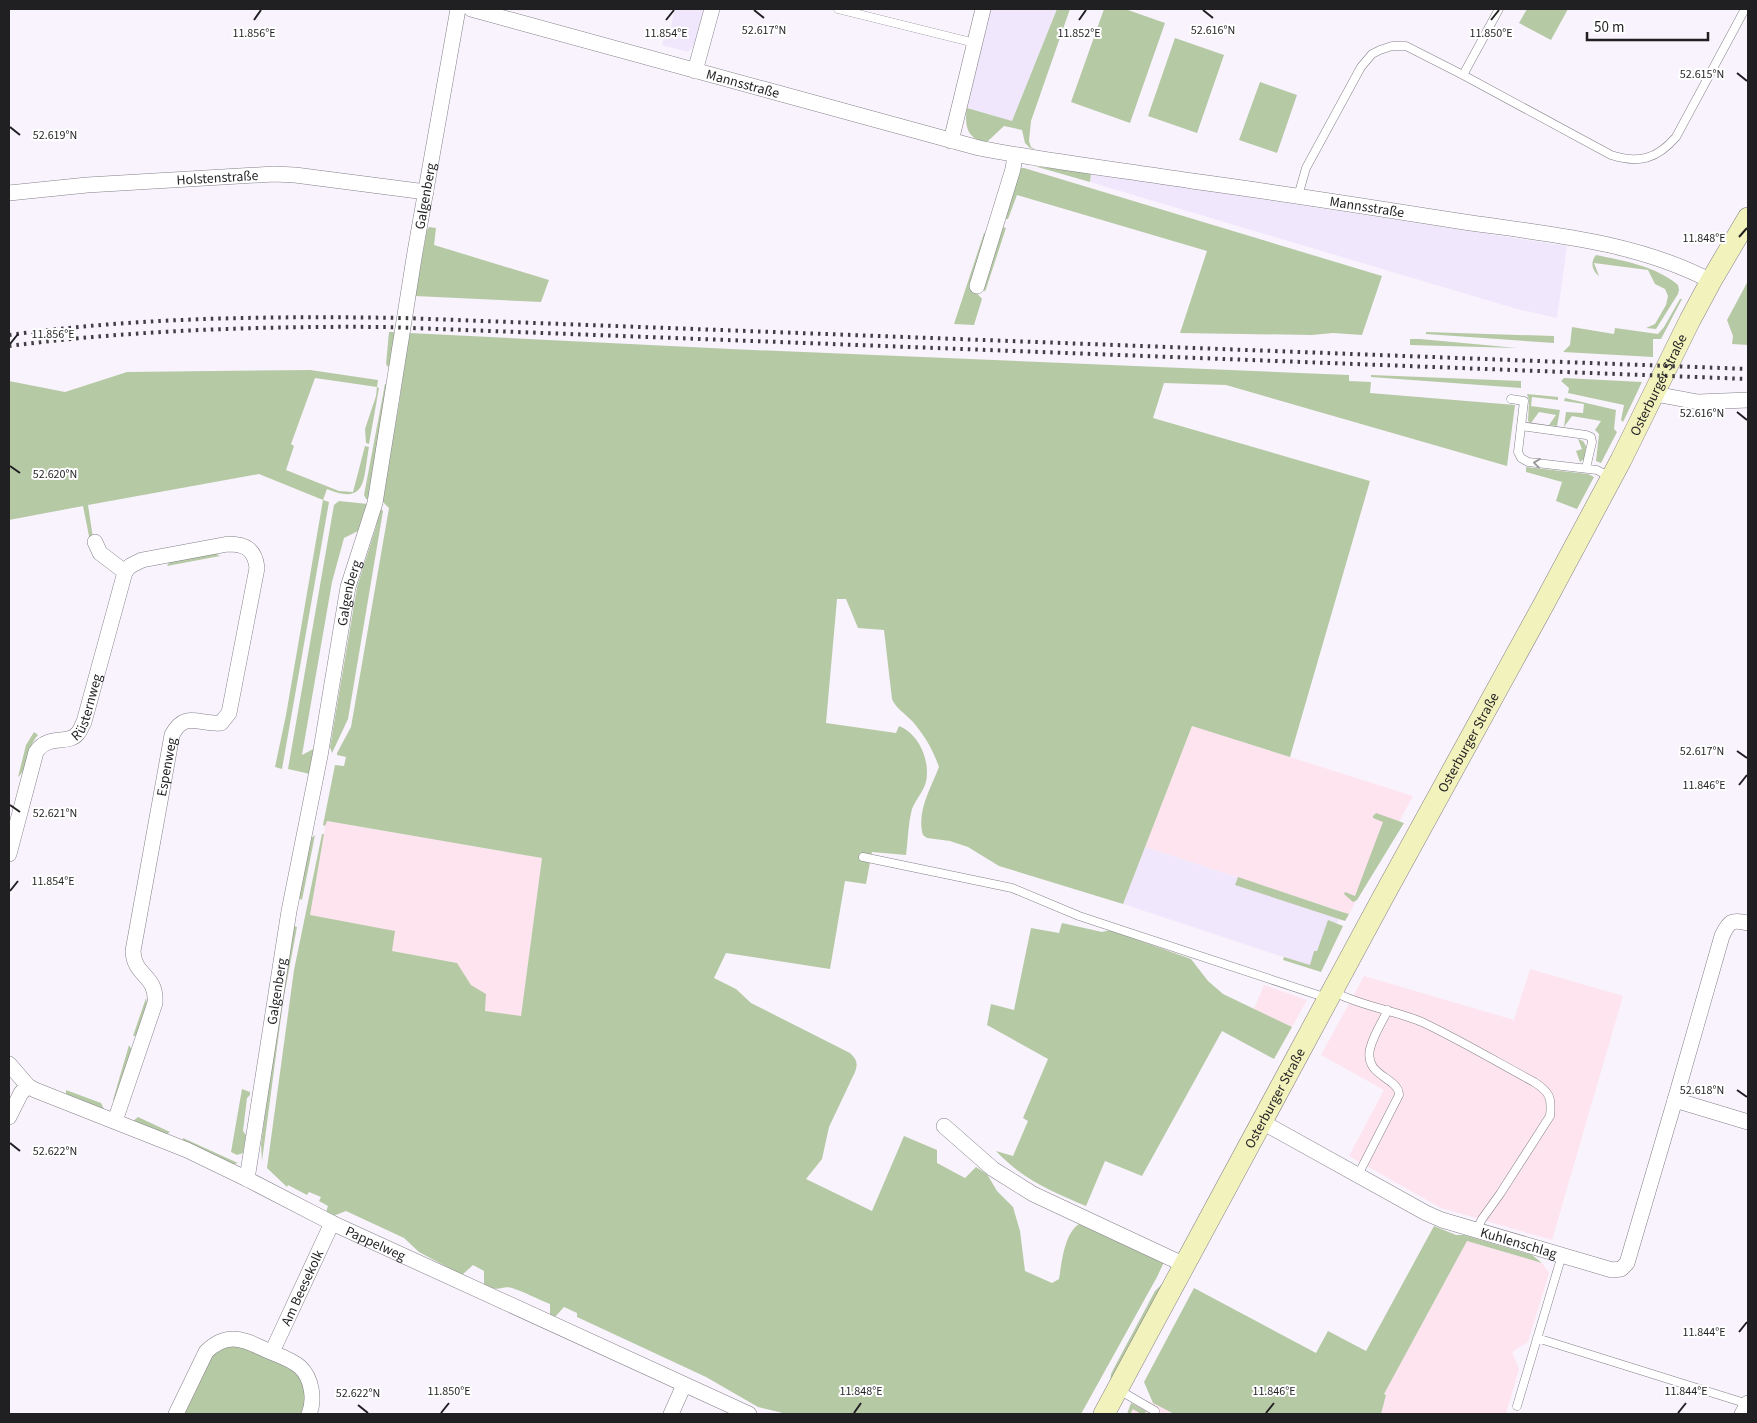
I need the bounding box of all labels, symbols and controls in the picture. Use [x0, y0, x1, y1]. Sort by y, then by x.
scale bar [1587, 10, 1708, 42]
text: 50 m [1594, 17, 1624, 38]
text: 52.617°N [742, 22, 786, 39]
text: 52.616°N [1191, 22, 1235, 39]
text: 11.856°E [232, 25, 276, 42]
text: 11.854°E [644, 25, 688, 42]
text: 11.852°E [1057, 25, 1101, 42]
text: 11.850°E [1469, 25, 1513, 42]
street label: Mannsstraße [704, 65, 782, 104]
text: 52.615°N [1680, 66, 1724, 83]
text: 52.619°N [33, 127, 77, 144]
street label: Galgenberg [410, 161, 442, 231]
street label: Holstenstraße [176, 166, 259, 191]
street label: Mannsstraße [1328, 192, 1406, 223]
text: 11.848°E [1682, 230, 1726, 247]
text: 11.856°E [31, 326, 75, 343]
street label: Osterburger Straße [1625, 331, 1693, 440]
text: 52.616°N [1680, 405, 1724, 422]
one-way arrow [1533, 458, 1541, 469]
text: 52.620°N [33, 466, 77, 483]
street label: Galgenberg [333, 558, 367, 628]
street label: Rüsternweg [67, 672, 108, 746]
street label: Osterburger Straße [1433, 689, 1504, 796]
street label: Espenweg [152, 736, 182, 798]
text: 52.617°N [1680, 743, 1724, 760]
text: 11.846°E [1682, 777, 1726, 794]
text: 52.621°N [33, 805, 77, 822]
text: 11.854°E [31, 873, 75, 890]
street label: Galgenberg [262, 957, 292, 1026]
street label: Osterburger Straße [1240, 1045, 1311, 1152]
text: 52.618°N [1680, 1082, 1724, 1099]
text: 52.622°N [33, 1143, 77, 1160]
street label: Pappelweg [342, 1221, 409, 1266]
street label: Kuhlenschlag [1478, 1223, 1559, 1264]
street label: Am Beesekolk [277, 1247, 329, 1329]
text: 11.844°E [1682, 1324, 1726, 1341]
text: 11.850°E [427, 1383, 471, 1400]
text: 11.848°E [839, 1383, 883, 1400]
text: 11.846°E [1252, 1383, 1296, 1400]
text: 11.844°E [1664, 1383, 1708, 1400]
text: 52.622°N [336, 1385, 380, 1402]

